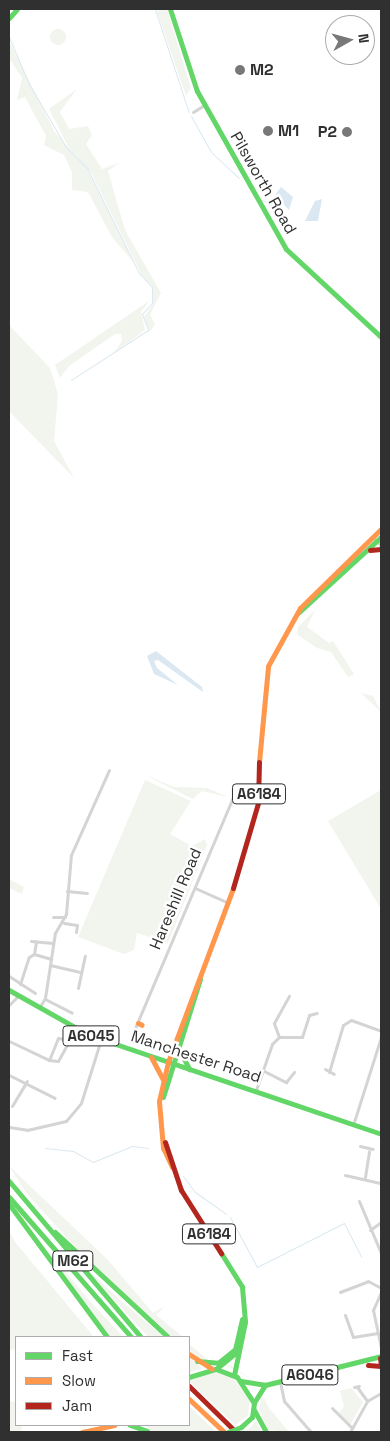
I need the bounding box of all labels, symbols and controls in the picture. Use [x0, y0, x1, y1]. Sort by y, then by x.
north arrow [325, 15, 375, 65]
text: N [354, 33, 373, 44]
place label: M2 [250, 60, 274, 80]
marker: M2 [234, 64, 246, 76]
place label: M1 [278, 121, 299, 141]
place label: P2 [318, 122, 337, 142]
marker: M1 [262, 125, 274, 137]
marker: P2 [341, 126, 353, 138]
street label: Pilsworth Road [226, 128, 300, 238]
road number: A6184 [232, 782, 286, 806]
street label: Hareshill Road [146, 845, 206, 953]
road number: A6045 [62, 1024, 120, 1048]
street label: Manchester Road [128, 1027, 264, 1087]
road number: A6184 [182, 1222, 236, 1246]
road number: M62 [52, 1248, 94, 1274]
legend [15, 1336, 190, 1426]
text: Fast [62, 1346, 93, 1365]
road number: A6046 [281, 1362, 339, 1388]
text: Slow [62, 1371, 96, 1390]
text: Jam [62, 1396, 92, 1415]

